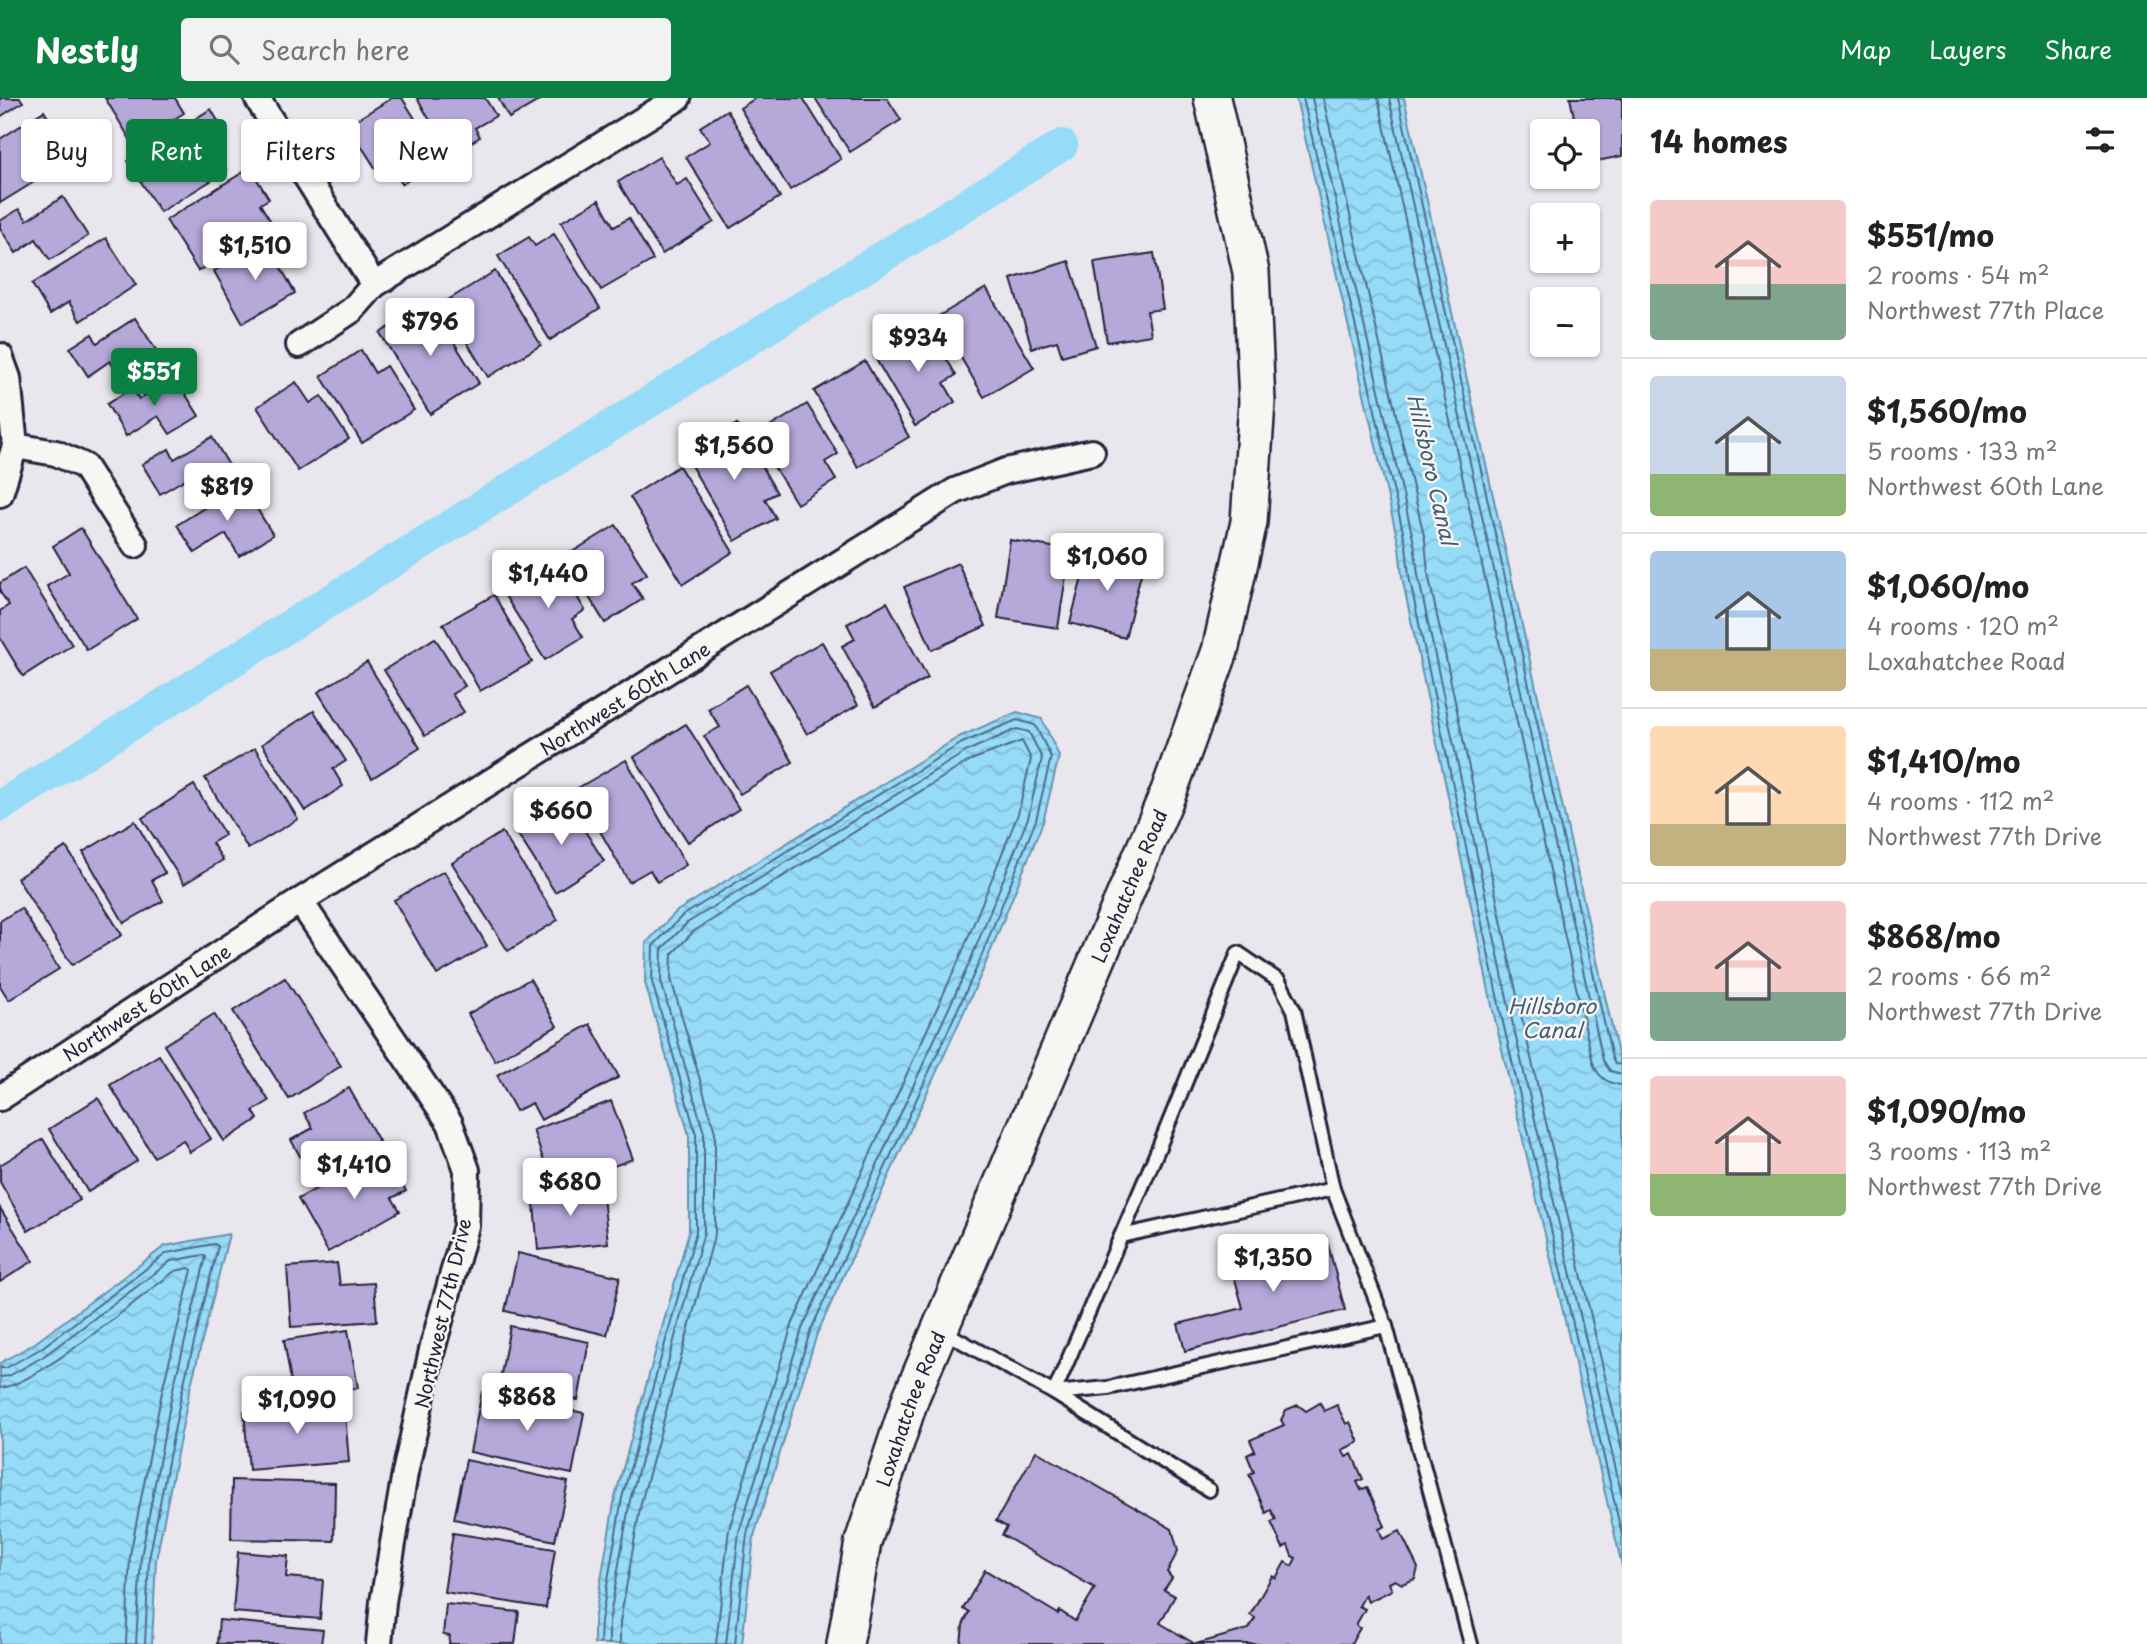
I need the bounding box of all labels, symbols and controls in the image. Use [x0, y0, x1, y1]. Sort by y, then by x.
search box [181, 18, 671, 81]
text: Nestly [35, 24, 139, 74]
icon: search [205, 30, 243, 68]
text: Search here [261, 30, 410, 69]
text: Map [1840, 31, 1891, 67]
text: Layers [1929, 31, 2006, 67]
text: Share [2044, 31, 2112, 67]
text: 14 homes [1650, 118, 1788, 163]
chip: Buy [21, 119, 112, 182]
chip: Rent [126, 119, 227, 182]
chip: Filters [241, 119, 360, 182]
chip: New [374, 119, 472, 182]
map controls [1530, 119, 1600, 357]
button: locate [1530, 119, 1600, 189]
icon: filters [2081, 121, 2119, 159]
button: + [1530, 203, 1600, 273]
text: $551/mo [1867, 212, 1994, 257]
pin: $1,510 [198, 222, 312, 282]
text: $1,510 [219, 227, 291, 262]
icon: home [1706, 228, 1790, 312]
text: 2 rooms · 54 m² [1867, 257, 2050, 292]
button: − [1530, 287, 1600, 357]
text: Northwest 77th Place [1867, 292, 2104, 327]
pin: $796 [389, 299, 471, 358]
text: $796 [401, 303, 459, 338]
pin: $934 [877, 314, 959, 374]
text: $934 [889, 319, 947, 354]
pin: $551 [113, 348, 195, 408]
text: $551 [127, 353, 181, 388]
text: $1,560/mo [1867, 388, 2027, 433]
water label: Hillsboro Canal [1400, 390, 1467, 551]
icon: home [1706, 404, 1790, 488]
pin: $1,560 [677, 422, 791, 482]
text: $1,560 [694, 427, 774, 462]
text: 5 rooms · 133 m² [1867, 433, 2058, 468]
pin: $819 [186, 464, 268, 523]
text: $819 [200, 468, 254, 503]
text: Northwest 60th Lane [1867, 468, 2104, 503]
pin: $1,060 [1050, 533, 1164, 593]
text: $1,060 [1066, 538, 1148, 573]
pin: $1,440 [491, 550, 605, 610]
text: $1,440 [508, 555, 588, 590]
text: $1,060/mo [1867, 563, 2029, 608]
icon: home [1706, 579, 1790, 663]
text: 4 rooms · 120 m² [1867, 608, 2059, 643]
street label: Northwest 60th Lane [534, 634, 715, 762]
text: Loxahatchee Road [1867, 643, 2066, 678]
text: $1,410/mo [1867, 738, 2020, 783]
icon: home [1706, 754, 1790, 838]
text: 4 rooms · 112 m² [1867, 783, 2054, 818]
pin: $660 [520, 788, 602, 847]
text: $660 [530, 792, 592, 827]
street label: Loxahatchee Road [1084, 805, 1174, 967]
text: Northwest 77th Drive [1867, 818, 2102, 853]
text: $868/mo [1867, 913, 2000, 958]
icon: home [1706, 929, 1790, 1013]
street label: Northwest 60th Lane [57, 936, 236, 1067]
text: 2 rooms · 66 m² [1867, 958, 2051, 993]
water label: Hillsboro Canal [1508, 989, 1597, 1045]
text: Northwest 77th Drive [1867, 993, 2102, 1028]
text: $1,090/mo [1867, 1088, 2026, 1133]
icon: home [1706, 1104, 1790, 1188]
text: 3 rooms · 113 m² [1867, 1133, 2051, 1168]
pin: $1,410 [297, 1142, 411, 1201]
text: $1,410 [317, 1146, 391, 1181]
pin: $680 [529, 1158, 611, 1218]
text: $680 [539, 1163, 601, 1198]
text: Northwest 77th Drive [1867, 1168, 2102, 1203]
street label: Northwest 77th Drive [406, 1215, 478, 1411]
pin: $1,350 [1216, 1234, 1330, 1294]
text: $1,350 [1234, 1239, 1312, 1274]
street label: Loxahatchee Road [868, 1326, 952, 1490]
pin: $868 [486, 1374, 568, 1433]
pin: $1,090 [240, 1376, 354, 1436]
text: $868 [498, 1378, 556, 1413]
text: $1,090 [258, 1381, 336, 1416]

